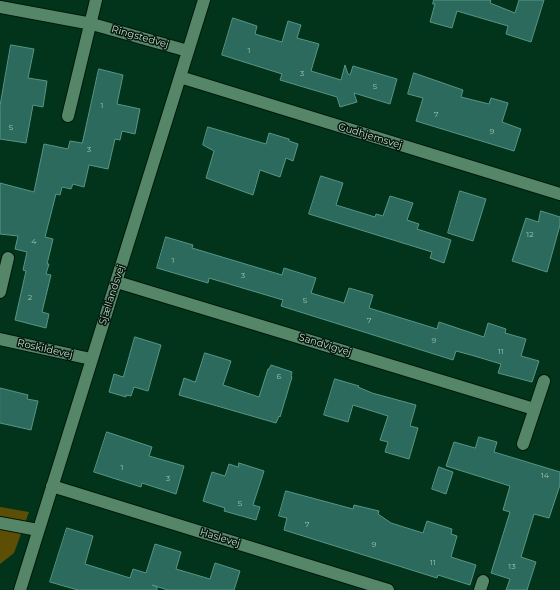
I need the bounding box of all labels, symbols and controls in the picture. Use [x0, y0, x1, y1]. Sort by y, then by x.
street label: Ringstedvej [110, 23, 170, 51]
house number: 1 [248, 46, 250, 56]
house number: 3 [300, 69, 304, 79]
house number: 5 [373, 82, 377, 92]
house number: 1 [101, 101, 103, 111]
house number: 7 [434, 110, 438, 120]
street label: Gudhjemsvej [337, 121, 403, 151]
house number: 5 [9, 123, 13, 133]
house number: 9 [490, 127, 494, 137]
house number: 3 [87, 145, 91, 155]
house number: 12 [526, 230, 534, 240]
house number: 4 [31, 237, 37, 247]
house number: 1 [172, 256, 174, 266]
street label: Sjællandsvej [97, 264, 127, 326]
house number: 3 [241, 271, 245, 281]
house number: 2 [28, 293, 32, 303]
house number: 5 [303, 296, 307, 306]
house number: 7 [367, 316, 371, 326]
street label: Sandvigvej [297, 331, 353, 359]
house number: 9 [432, 336, 436, 346]
street label: Roskildevej [16, 337, 74, 361]
house number: 11 [498, 347, 504, 357]
house number: 6 [277, 372, 281, 382]
house number: 1 [121, 463, 123, 473]
house number: 14 [541, 471, 549, 481]
house number: 3 [166, 474, 170, 484]
house number: 5 [238, 499, 242, 509]
house number: 7 [305, 520, 309, 530]
street label: Haslevej [198, 526, 242, 550]
house number: 9 [372, 540, 376, 550]
house number: 11 [430, 558, 436, 568]
house number: 13 [508, 562, 516, 572]

